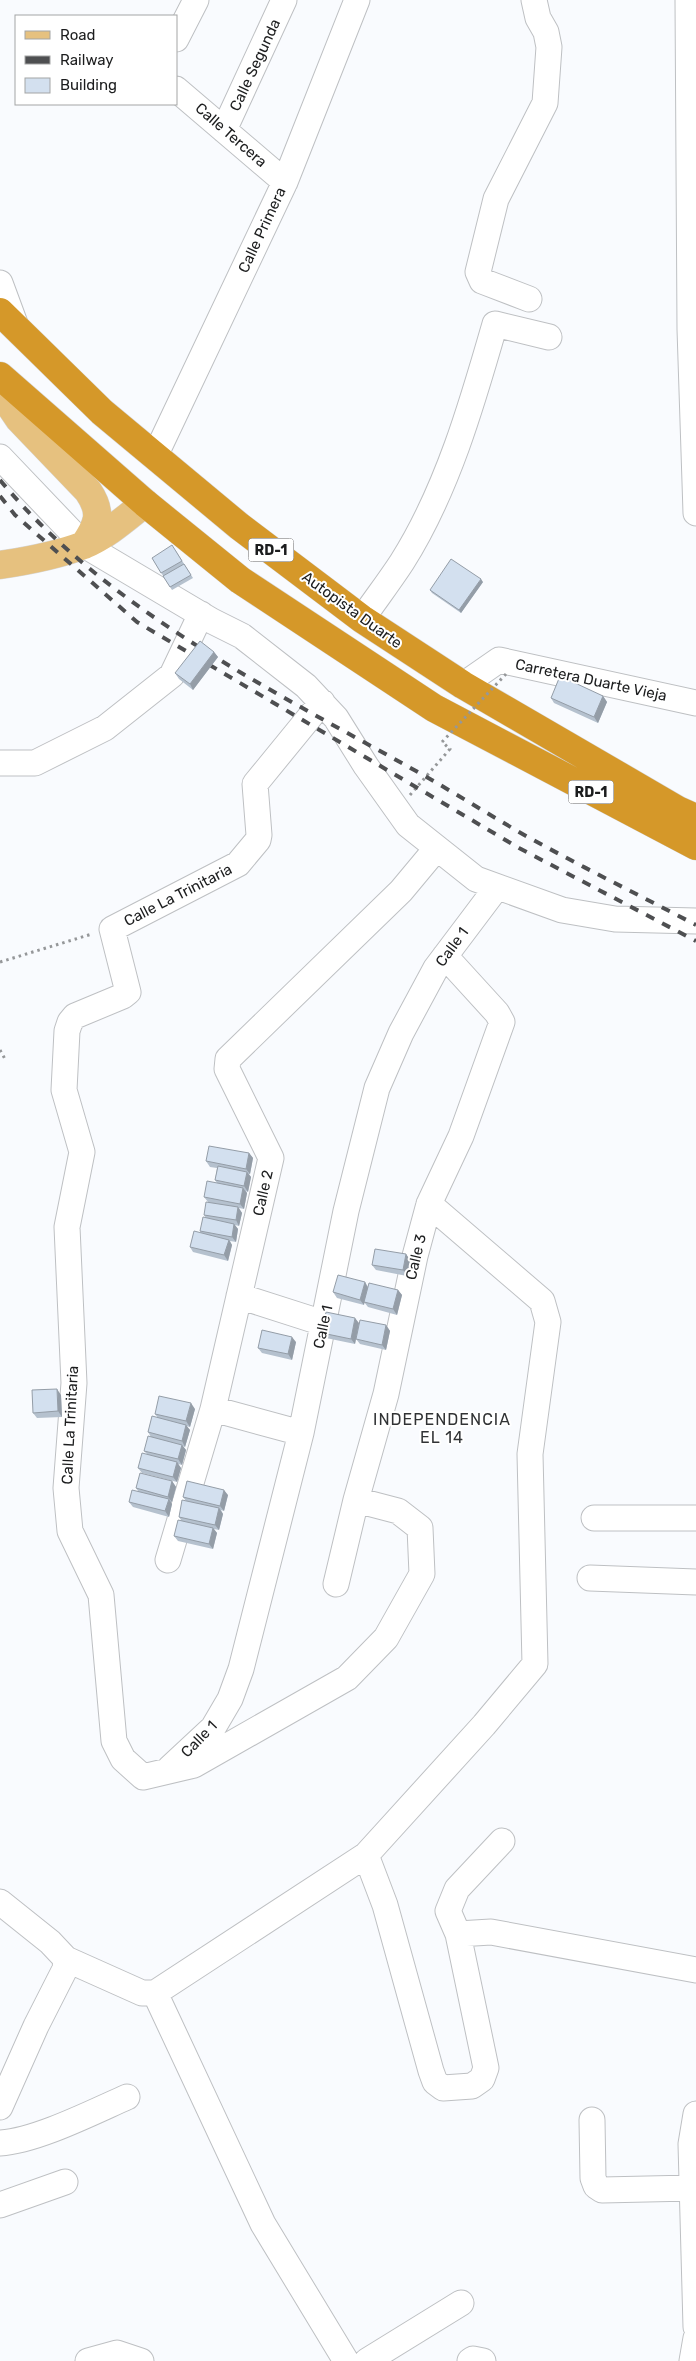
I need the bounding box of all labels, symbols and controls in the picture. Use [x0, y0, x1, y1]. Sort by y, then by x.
legend [15, 15, 178, 105]
street label: Calle Segunda [226, 16, 284, 114]
text: Road [60, 26, 96, 44]
text: Railway [60, 51, 114, 69]
text: Building [60, 76, 117, 94]
street label: Calle Tercera [192, 99, 270, 171]
street label: Calle Primera [234, 184, 290, 276]
road number: RD-1 [248, 538, 294, 562]
street label: Autopista Duarte [299, 568, 405, 652]
street label: Carretera Duarte Vieja [514, 655, 668, 705]
road number: RD-1 [568, 780, 614, 804]
street label: Calle La Trinitaria [121, 860, 235, 930]
street label: Calle 1 [432, 924, 472, 970]
street label: Calle 2 [249, 1168, 277, 1218]
street label: Calle 3 [402, 1232, 430, 1282]
street label: Calle 1 [310, 1304, 336, 1350]
street label: Calle La Trinitaria [58, 1365, 82, 1485]
district label: INDEPENDENCIA EL 14 [373, 1410, 511, 1447]
street label: Calle 1 [177, 1717, 221, 1761]

